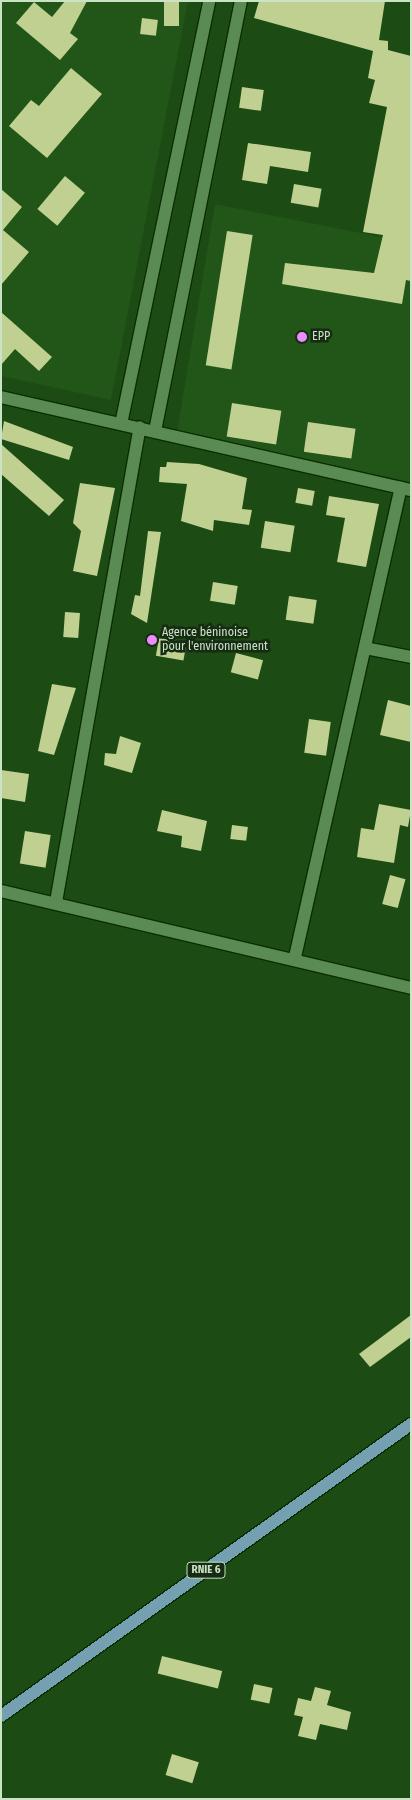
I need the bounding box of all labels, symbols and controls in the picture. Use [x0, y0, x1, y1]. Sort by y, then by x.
place label: EPP [312, 330, 330, 344]
marker: EPP [296, 331, 308, 343]
place label: Agence béninoise pour l'environnement [162, 626, 268, 654]
marker: Agence béninoise pour l'environnement [146, 634, 158, 646]
road number: RNIE 6 [186, 1562, 226, 1578]

